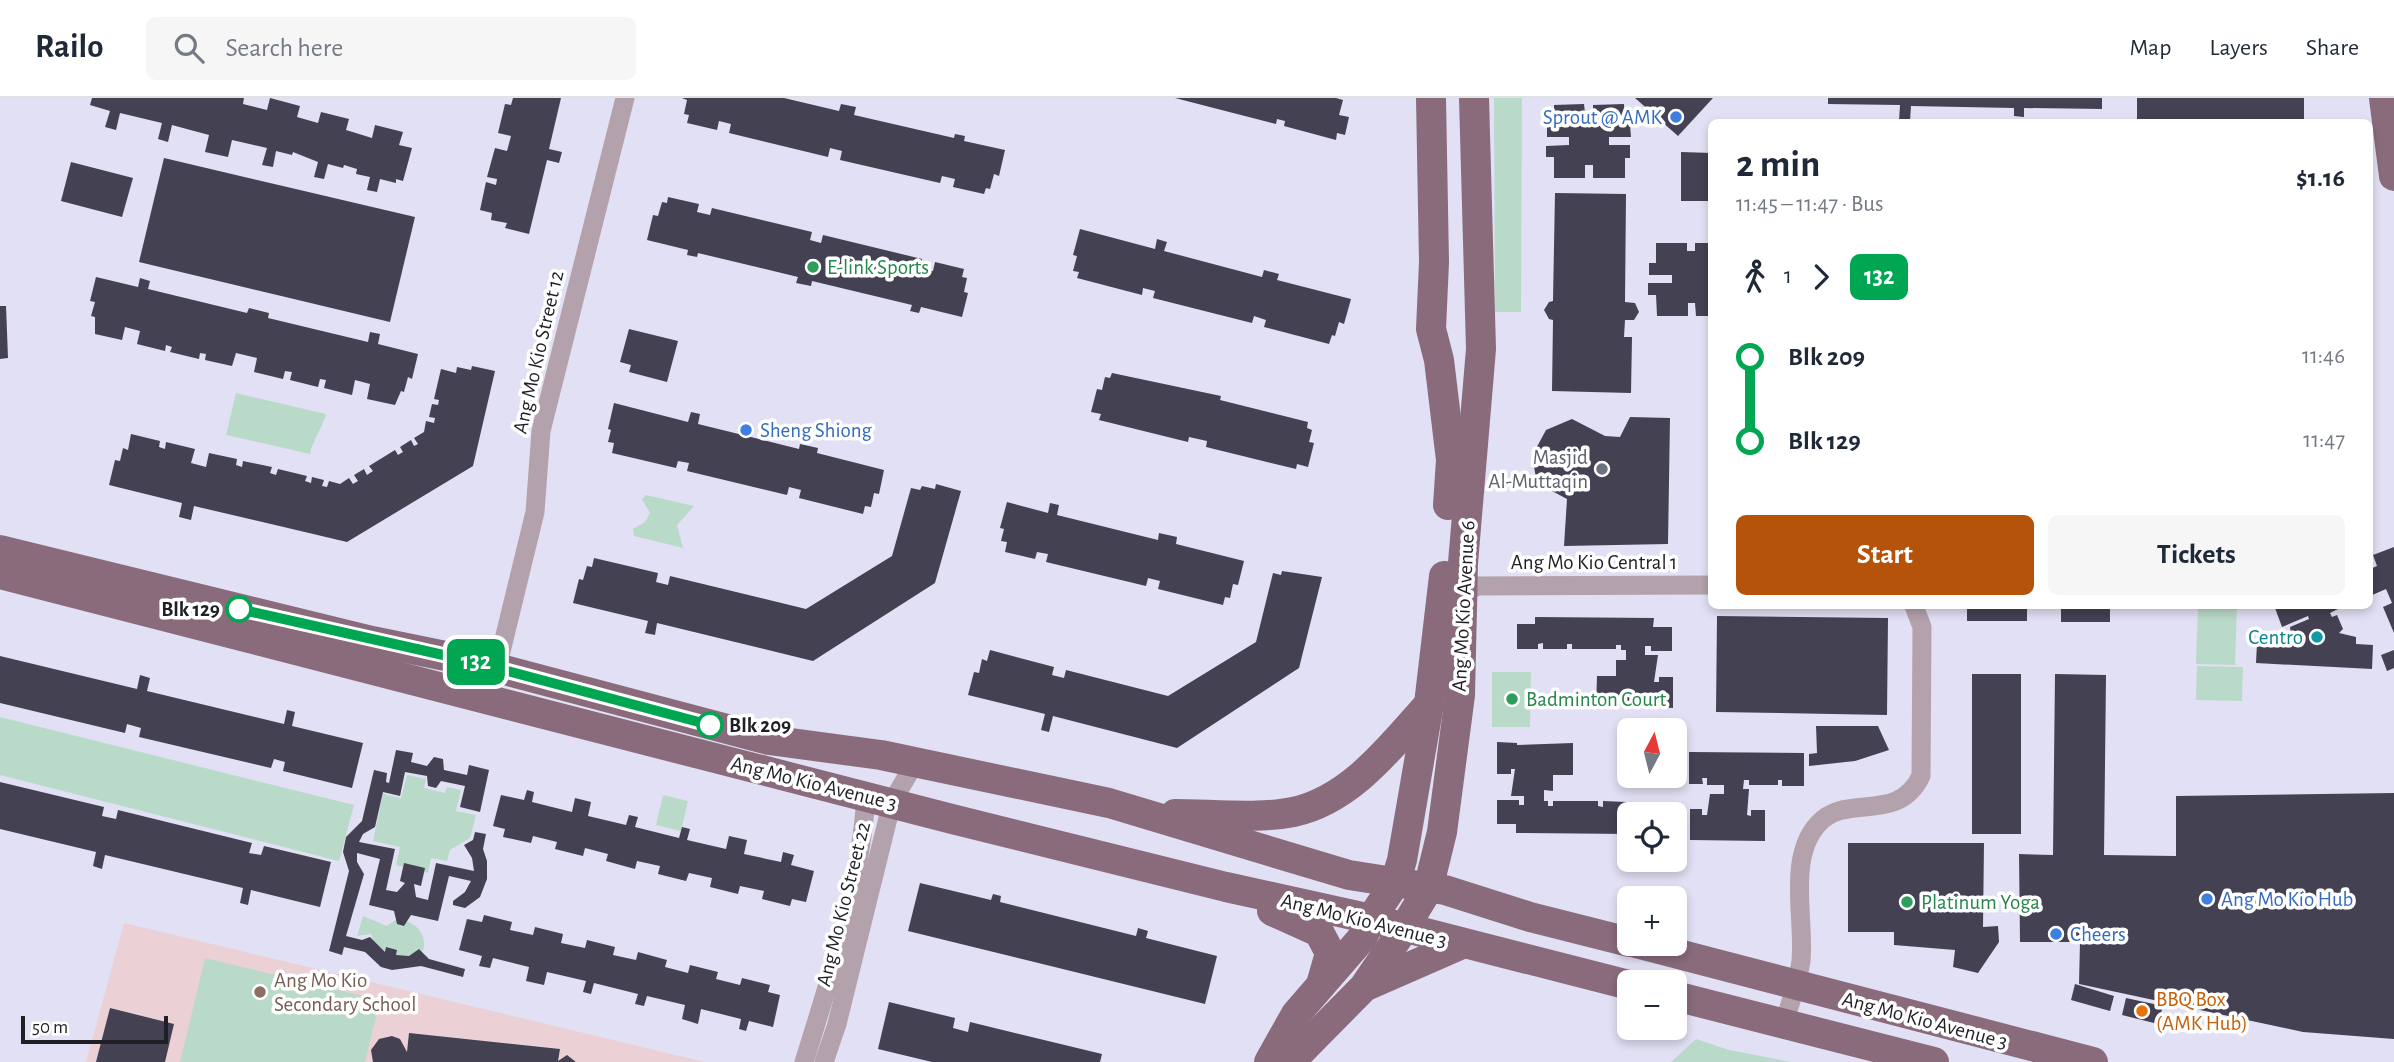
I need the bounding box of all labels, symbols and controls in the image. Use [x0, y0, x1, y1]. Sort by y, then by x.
search box [146, 17, 636, 80]
icon: search [170, 29, 208, 67]
text: Railo [35, 31, 104, 64]
text: Search here [226, 35, 343, 61]
text: Map [2129, 36, 2171, 60]
text: Layers [2209, 36, 2268, 60]
text: Share [2306, 36, 2359, 60]
place label: Sprout @ AMK [1543, 107, 1663, 128]
marker: Sprout @ AMK [1668, 109, 1684, 125]
text: 2 min [1736, 146, 1820, 184]
text: $1.16 [2296, 165, 2345, 191]
text: 11:45 – 11:47 · Bus [1736, 193, 1884, 216]
place label: E-link Sports [827, 257, 929, 278]
icon: walk [1736, 258, 1774, 296]
icon: forward [1802, 258, 1840, 296]
marker: E-link Sports [805, 259, 821, 275]
text: 1 [1784, 265, 1792, 288]
text: 132 [1864, 265, 1894, 289]
street label: Ang Mo Kio Street 12 [510, 269, 567, 436]
text: Blk 209 [1788, 344, 1865, 370]
text: 11:46 [2302, 345, 2345, 368]
place label: Sheng Shiong [760, 420, 872, 441]
marker: Sheng Shiong [738, 422, 754, 438]
text: Blk 129 [1788, 428, 1861, 454]
text: 11:47 [2303, 429, 2345, 452]
place label: Masjid Al-Muttaqin [1488, 447, 1588, 492]
marker: Masjid Al-Muttaqin [1594, 461, 1610, 477]
button: Start [1736, 515, 2034, 595]
button: Tickets [2048, 515, 2345, 595]
street label: Ang Mo Kio Avenue 6 [1449, 520, 1478, 692]
street label: Ang Mo Kio Central 1 [1511, 552, 1677, 573]
marker: Blk 129 [226, 596, 252, 622]
place label: Blk 129 [161, 599, 220, 620]
place label: Centro [2248, 627, 2303, 648]
marker: Centro [2309, 629, 2325, 645]
line badge: 132 [436, 639, 516, 685]
text: 132 [461, 650, 491, 674]
place label: Badminton Court [1526, 689, 1666, 710]
marker: Badminton Court [1504, 691, 1520, 707]
marker: Blk 209 [697, 712, 723, 738]
place label: Blk 209 [729, 715, 791, 736]
north arrow [1617, 718, 1687, 788]
map controls [1617, 718, 1687, 1040]
street label: Ang Mo Kio Avenue 3 [729, 753, 899, 814]
button: locate [1617, 802, 1687, 872]
street label: Ang Mo Kio Street 22 [813, 820, 874, 989]
button: + [1617, 886, 1687, 956]
place label: Ang Mo Kio Hub [2221, 889, 2353, 910]
street label: Ang Mo Kio Avenue 3 [1279, 890, 1449, 951]
marker: Ang Mo Kio Hub [2199, 891, 2215, 907]
place label: Platinum Yoga [1921, 892, 2040, 913]
marker: Platinum Yoga [1899, 894, 1915, 910]
place label: Cheers [2070, 924, 2126, 945]
marker: Cheers [2048, 926, 2064, 942]
place label: Ang Mo Kio Secondary School [274, 970, 416, 1015]
button: − [1617, 970, 1687, 1040]
marker: Ang Mo Kio Secondary School [252, 984, 268, 1000]
street label: Ang Mo Kio Avenue 3 [1840, 988, 2010, 1053]
place label: BBQ Box (AMK Hub) [2156, 989, 2248, 1034]
marker: BBQ Box (AMK Hub) [2134, 1003, 2150, 1019]
scale bar [21, 1013, 168, 1045]
text: 50 m [32, 1018, 68, 1037]

